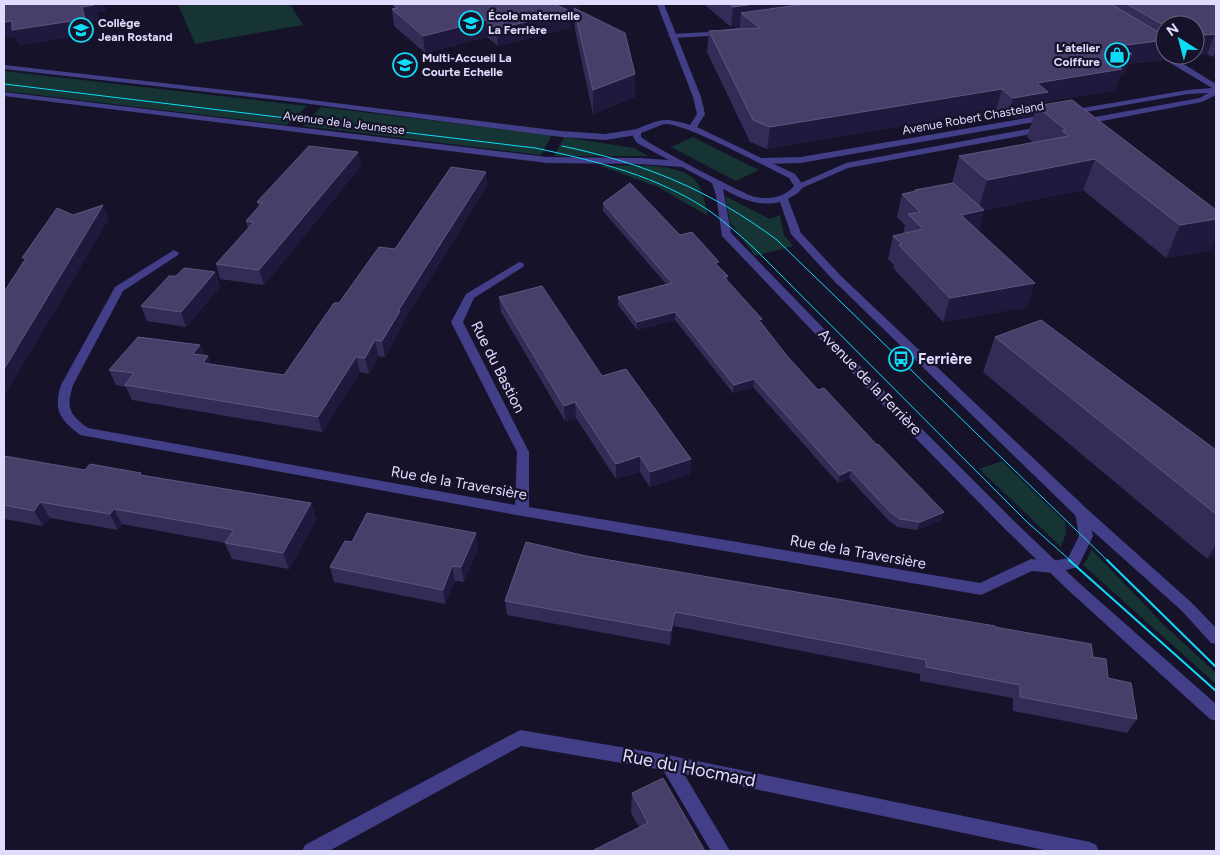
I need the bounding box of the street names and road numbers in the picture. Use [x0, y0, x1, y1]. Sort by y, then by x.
street label: Avenue Robert Chasteland [901, 99, 1045, 137]
street label: Avenue de la Jeunesse [282, 109, 406, 137]
street label: Rue du Bastion [467, 318, 529, 416]
street label: Avenue de la Ferrière [815, 325, 925, 439]
street label: Rue de la Traversière [389, 462, 529, 504]
street label: Rue de la Traversière [788, 531, 928, 573]
street label: Rue du Hocmard [620, 744, 758, 792]

